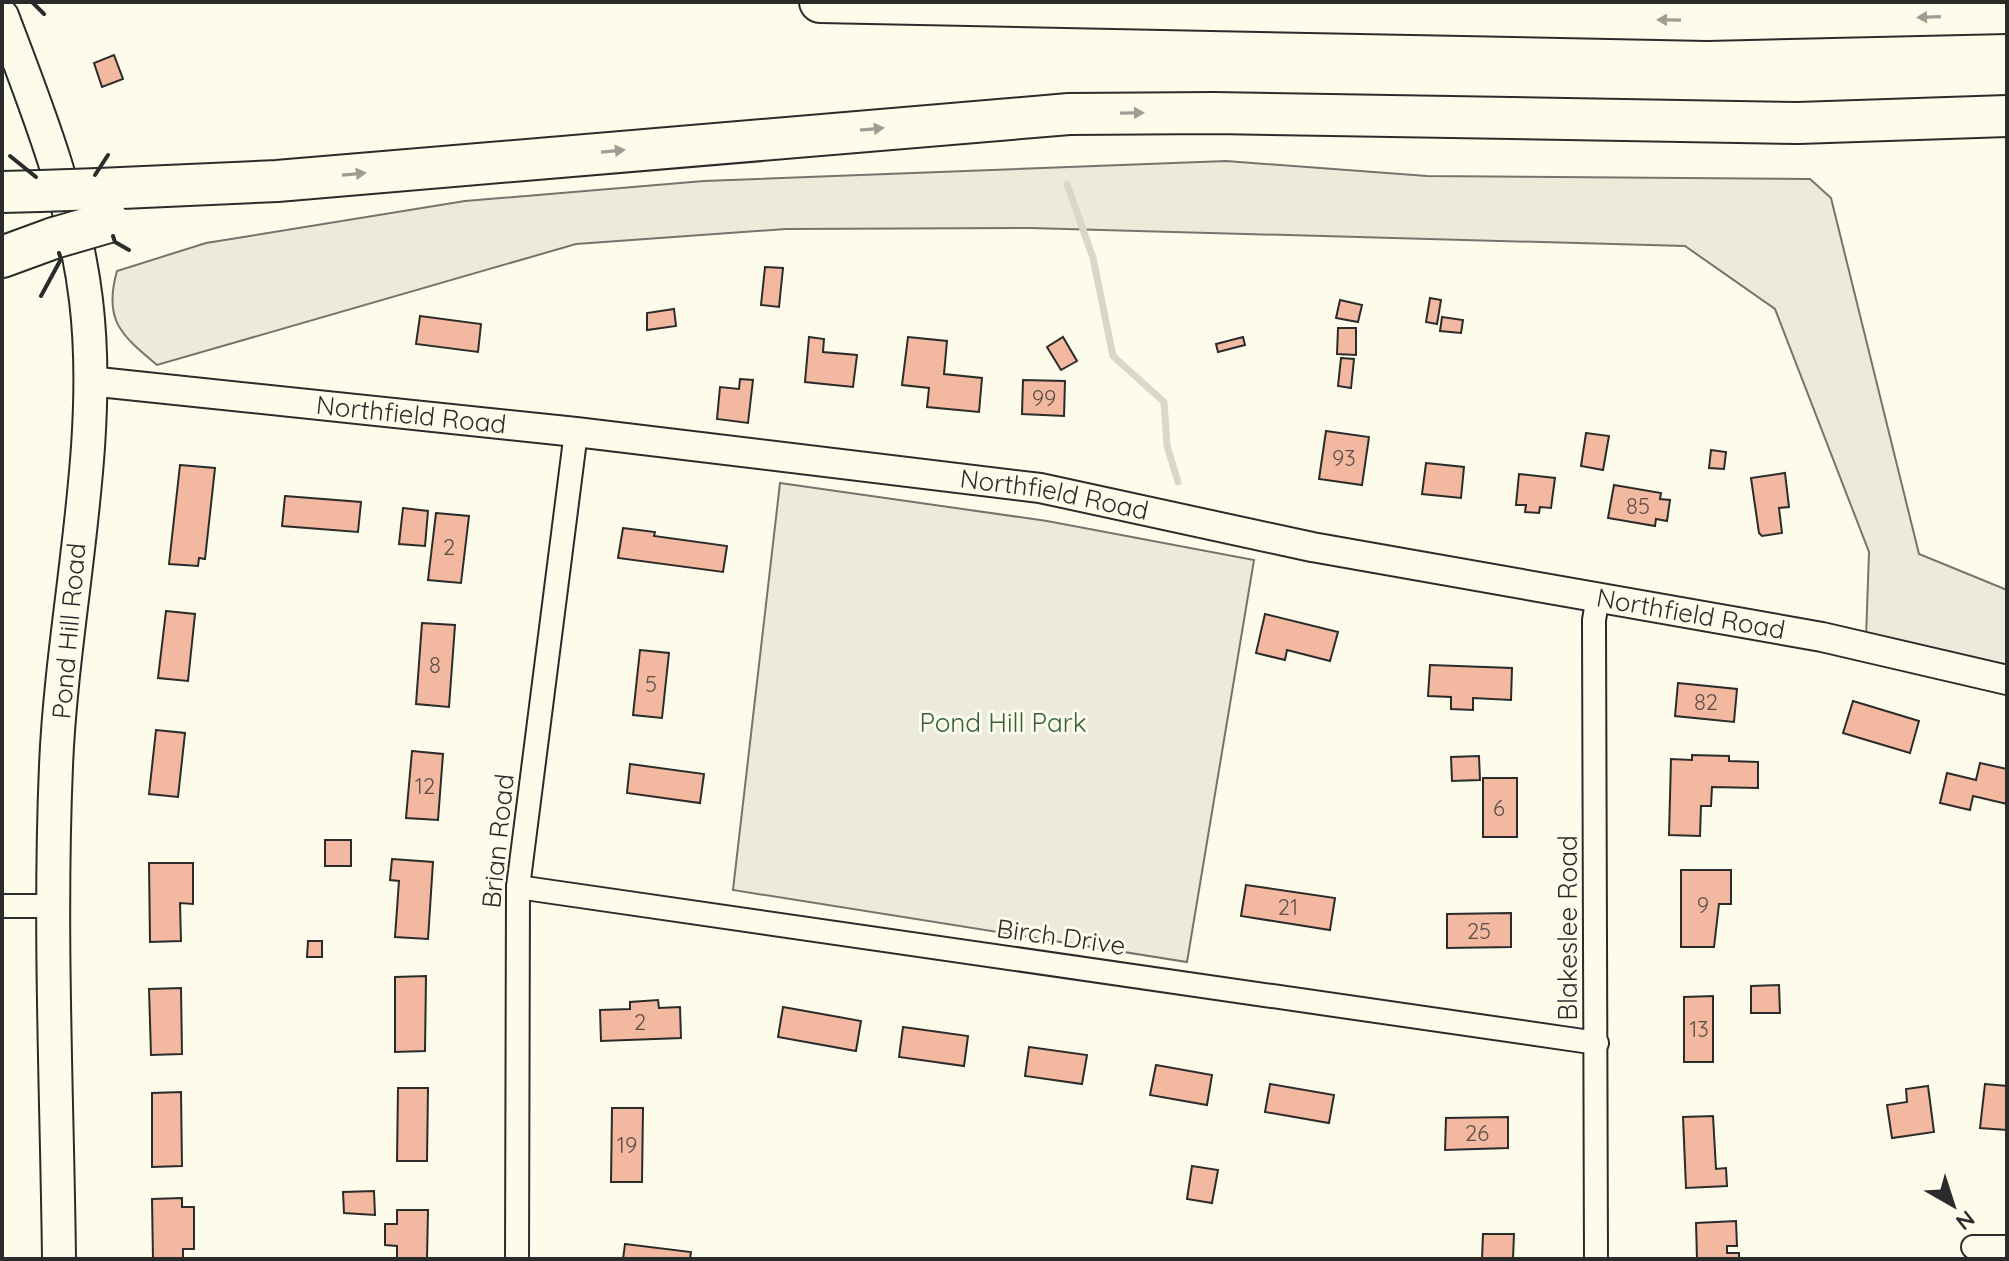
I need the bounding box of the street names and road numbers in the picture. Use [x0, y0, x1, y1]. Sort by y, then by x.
street label: Northfield Road [315, 388, 508, 441]
street label: Northfield Road [958, 461, 1152, 527]
street label: Pond Hill Road [44, 542, 93, 720]
street label: Northfield Road [1594, 581, 1788, 646]
street label: Brian Road [474, 772, 521, 910]
street label: Blakeslee Road [1551, 835, 1584, 1021]
street label: Birch Drive [994, 911, 1128, 962]

